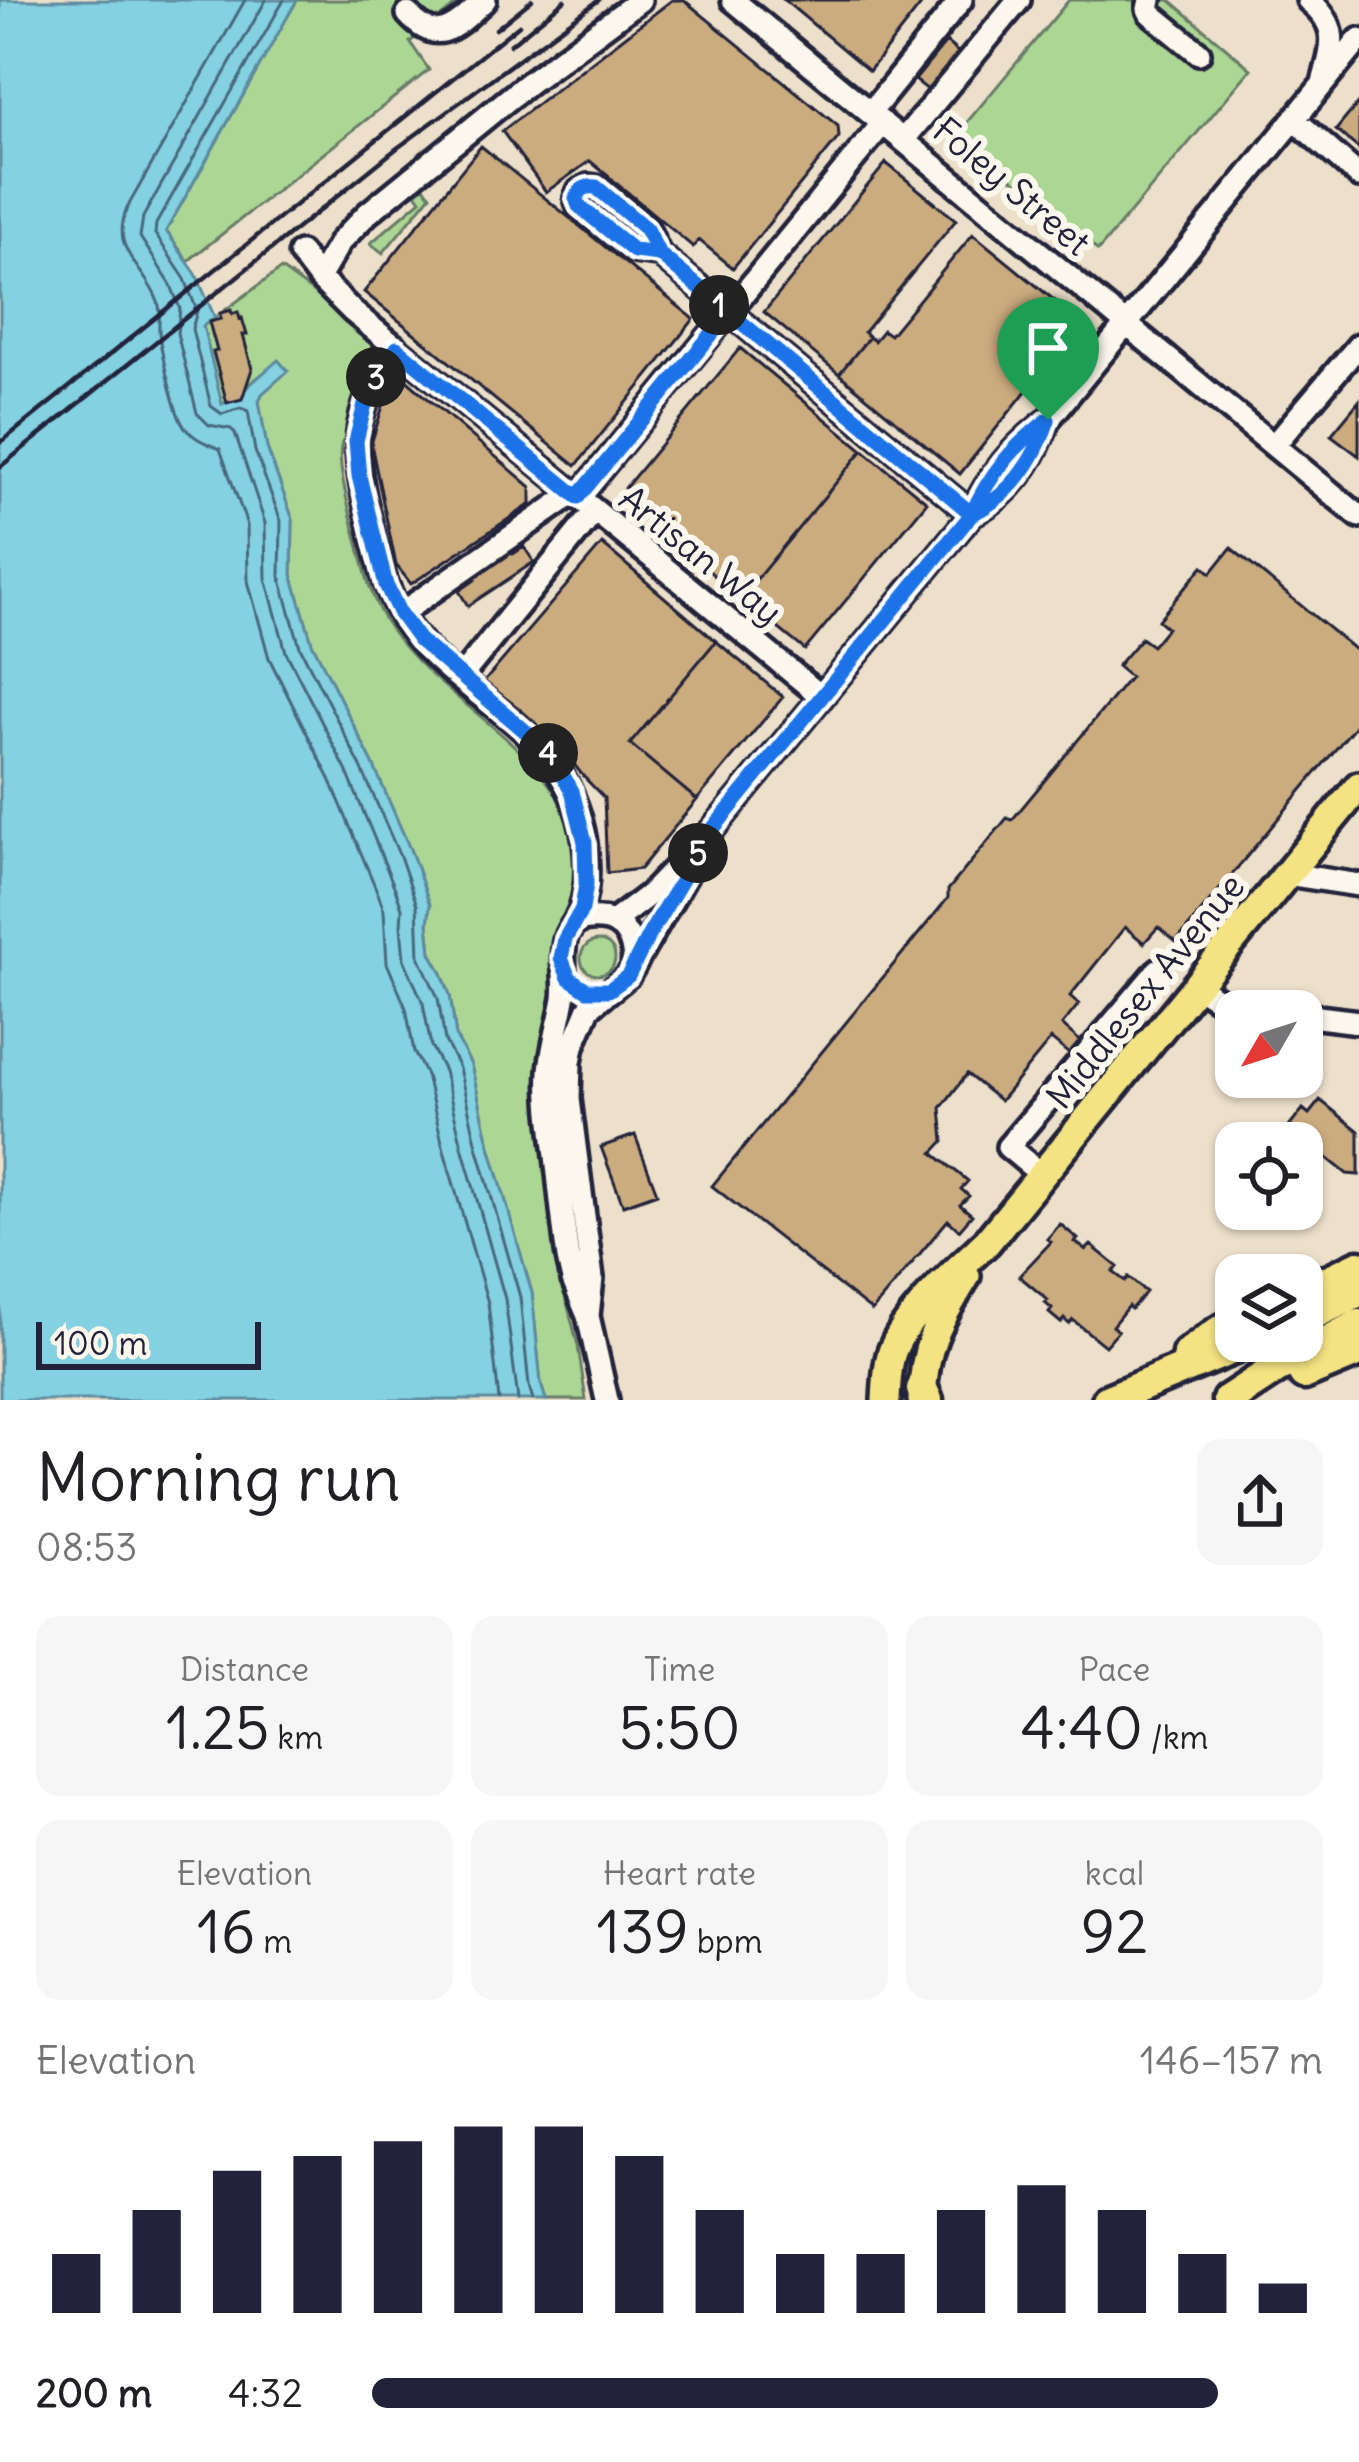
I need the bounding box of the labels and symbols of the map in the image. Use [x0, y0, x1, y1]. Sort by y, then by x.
street label: Foley Street [924, 108, 1100, 265]
pin: 1 [689, 275, 749, 335]
pin [997, 297, 1099, 420]
pin: 3 [346, 347, 406, 407]
street label: Artisan Way [610, 476, 791, 635]
pin: 4 [518, 723, 578, 783]
pin: 5 [668, 823, 728, 883]
street label: Middlesex Avenue [1037, 865, 1254, 1118]
north arrow [1215, 990, 1323, 1098]
scale bar [36, 1316, 261, 1369]

